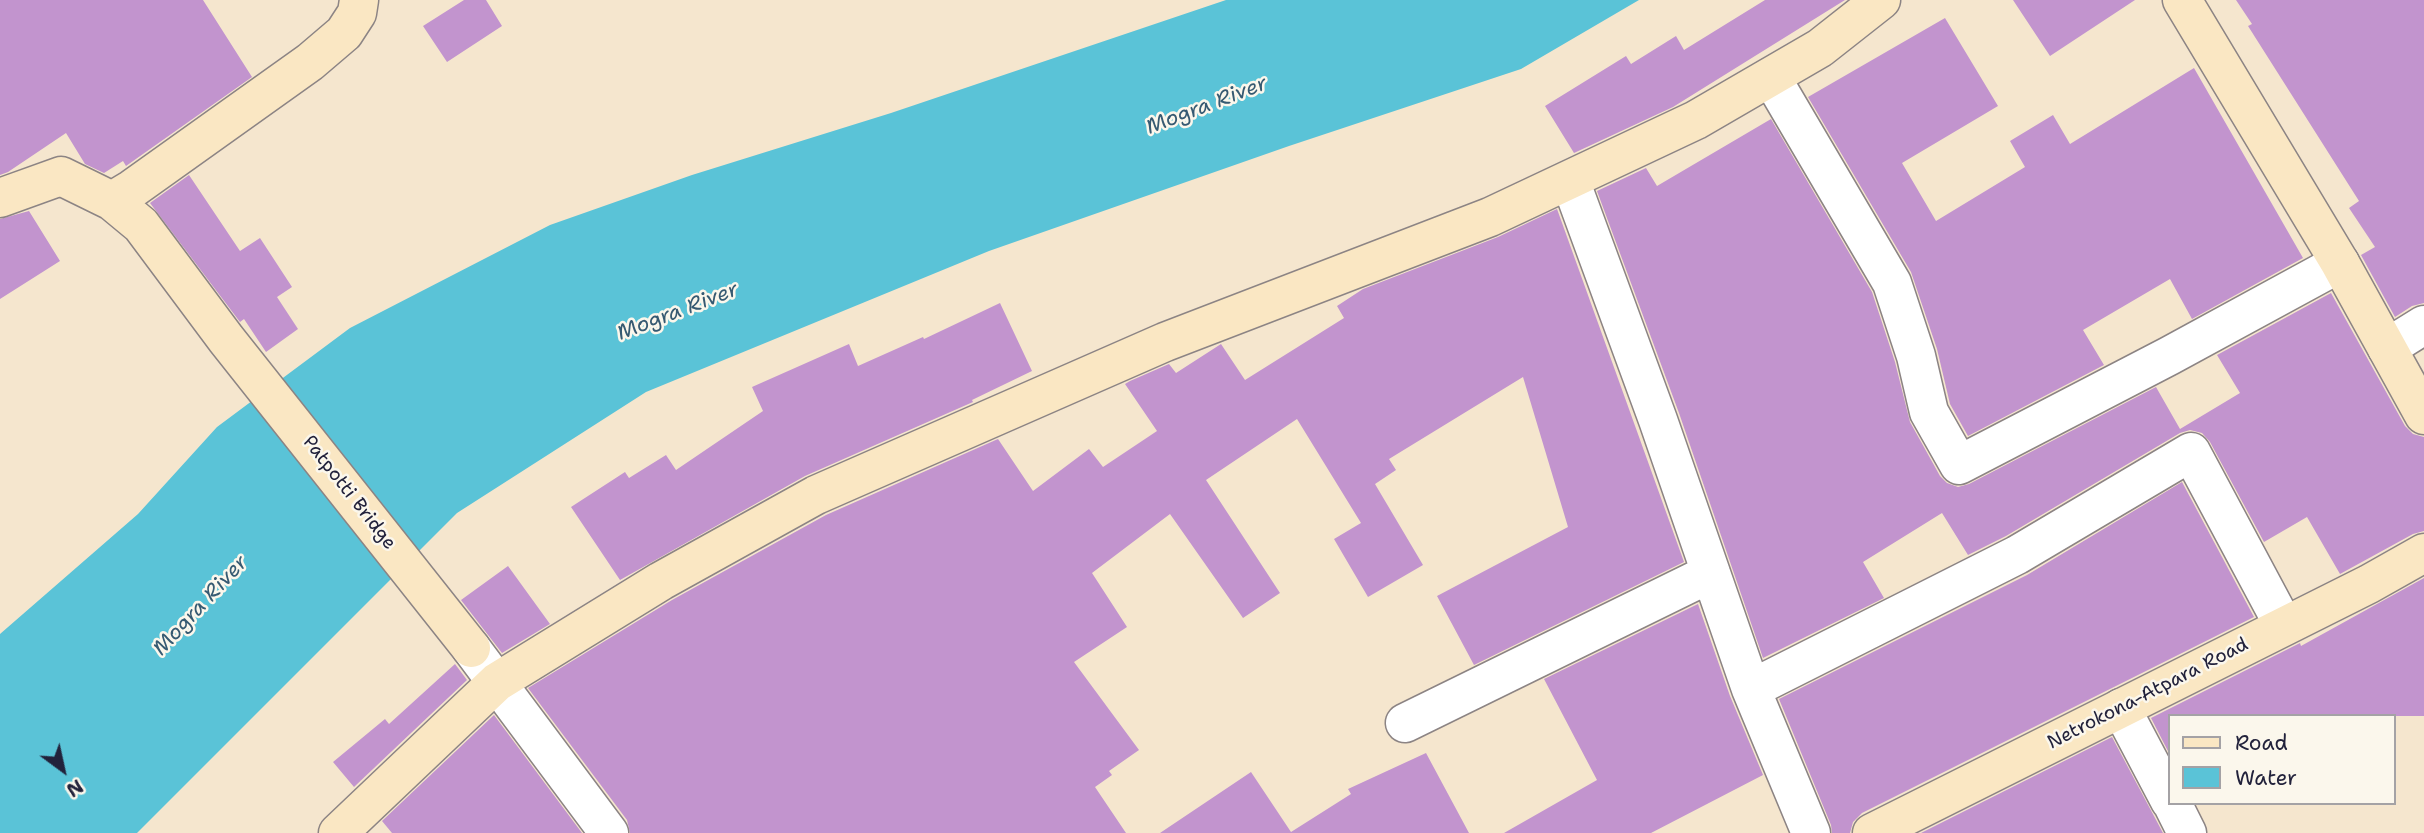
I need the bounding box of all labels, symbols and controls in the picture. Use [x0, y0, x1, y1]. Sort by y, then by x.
water label: Mogra River [1143, 71, 1271, 141]
water label: Mogra River [614, 277, 742, 347]
street label: Patpotti Bridge [297, 432, 401, 554]
water label: Mogra River [148, 551, 254, 661]
street label: Netrokona-Atpara Road [2044, 633, 2252, 755]
legend [2168, 714, 2396, 805]
text: Road [2235, 729, 2288, 757]
north arrow [28, 735, 98, 805]
text: Water [2235, 764, 2297, 792]
text: N [62, 773, 88, 803]

